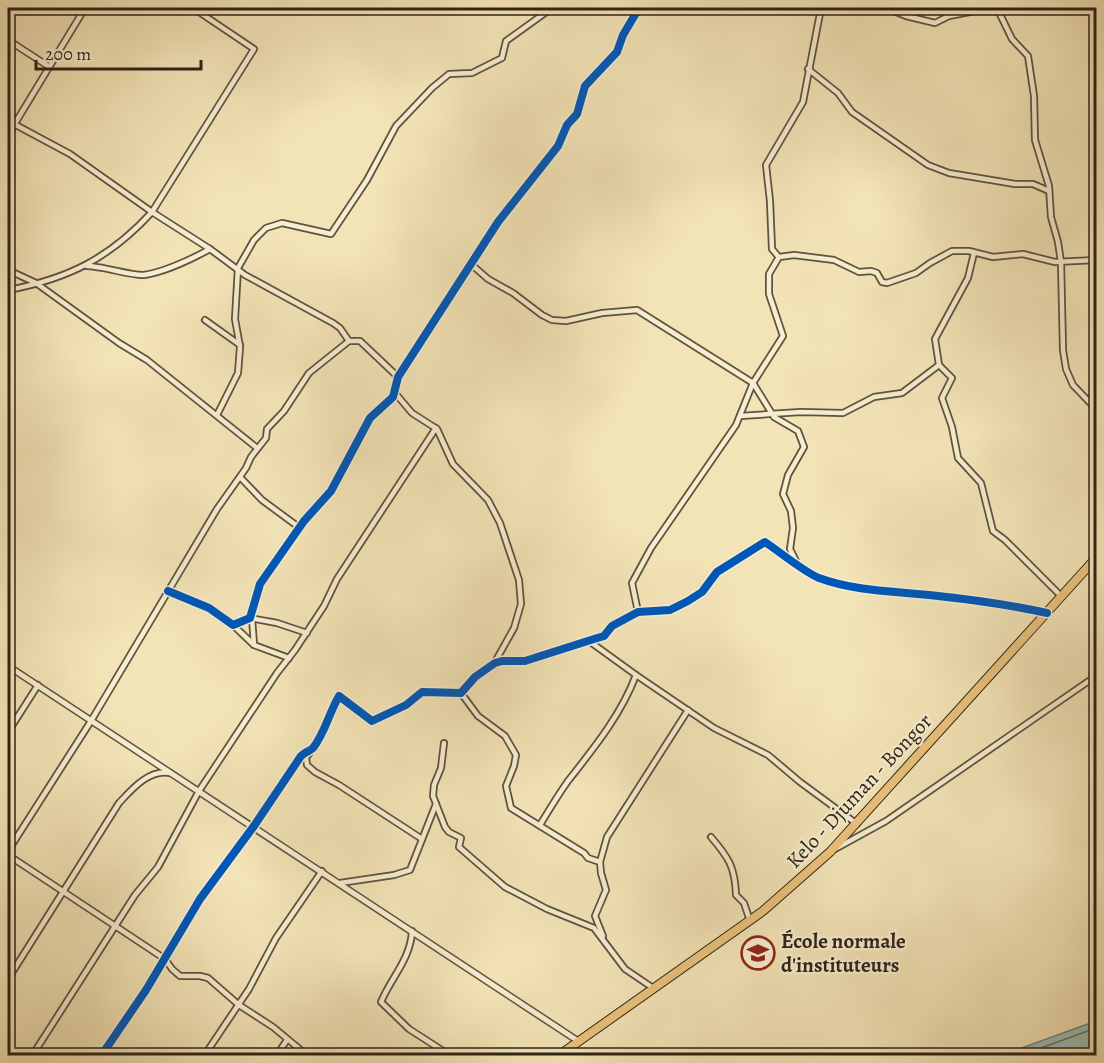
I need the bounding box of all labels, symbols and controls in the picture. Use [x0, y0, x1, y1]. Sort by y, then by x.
scale bar [36, 33, 201, 71]
text: 200 m [45, 42, 91, 66]
street label: Kelo - Djuman - Bongor [780, 708, 938, 874]
place label: École normale d'instituteurs [781, 927, 906, 979]
school or university icon: École normale d'instituteurs [740, 935, 776, 971]

